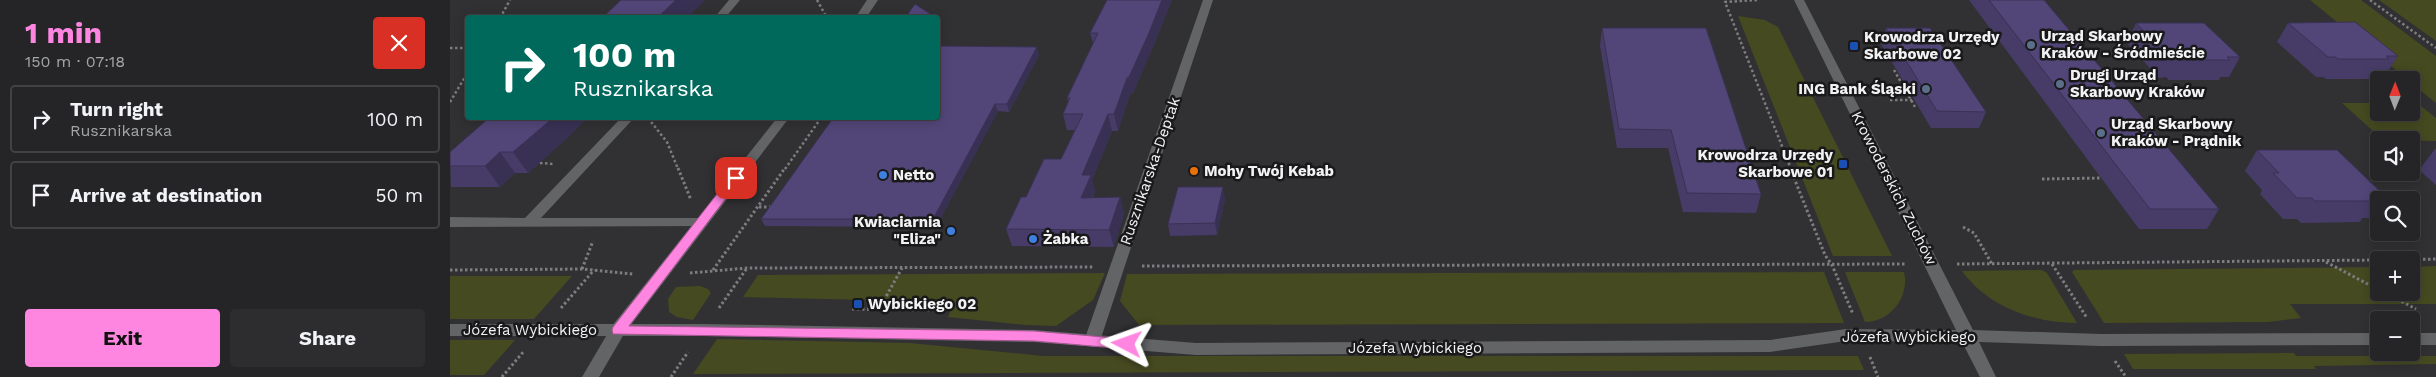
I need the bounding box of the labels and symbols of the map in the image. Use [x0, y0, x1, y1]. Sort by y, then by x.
place label: Urząd Skarbowy Kraków - Śródmieście [2041, 27, 2205, 62]
place label: Krowodrza Urzędy Skarbowe 02 [1864, 28, 2000, 63]
marker: Urząd Skarbowy Kraków - Śródmieście [2025, 39, 2037, 51]
marker: Krowodrza Urzędy Skarbowe 02 [1848, 40, 1860, 52]
place label: Drugi Urząd Skarbowy Kraków [2070, 66, 2205, 101]
north arrow [2370, 71, 2420, 121]
marker: Drugi Urząd Skarbowy Kraków [2054, 78, 2066, 90]
place label: ING Bank Śląski [1798, 80, 1916, 98]
marker: ING Bank Śląski [1920, 83, 1932, 95]
street label: Rusznikarska-Deptak [1116, 94, 1184, 247]
street label: Krowoderskich Zuchów [1847, 108, 1941, 268]
place label: Urząd Skarbowy Kraków - Prądnik [2111, 115, 2242, 150]
marker: Urząd Skarbowy Kraków - Prądnik [2095, 127, 2107, 139]
place label: Krowodrza Urzędy Skarbowe 01 [1697, 146, 1834, 181]
pin [715, 157, 757, 199]
marker: Krowodrza Urzędy Skarbowe 01 [1837, 158, 1849, 170]
place label: Mohy Twój Kebab [1204, 162, 1334, 180]
marker: Mohy Twój Kebab [1188, 165, 1200, 177]
place label: Netto [893, 166, 934, 184]
marker: Netto [877, 169, 889, 181]
place label: Kwiaciarnia "Eliza" [854, 213, 941, 248]
marker: Kwiaciarnia "Eliza" [945, 225, 957, 237]
place label: Żabka [1043, 230, 1089, 248]
marker: Żabka [1027, 233, 1039, 245]
place label: Wybickiego 02 [868, 295, 976, 313]
marker: Wybickiego 02 [852, 298, 864, 310]
position arrow [1100, 317, 1152, 369]
street label: Józefa Wybickiego [463, 321, 597, 339]
street label: Józefa Wybickiego [1842, 328, 1976, 346]
street label: Józefa Wybickiego [1348, 339, 1482, 357]

